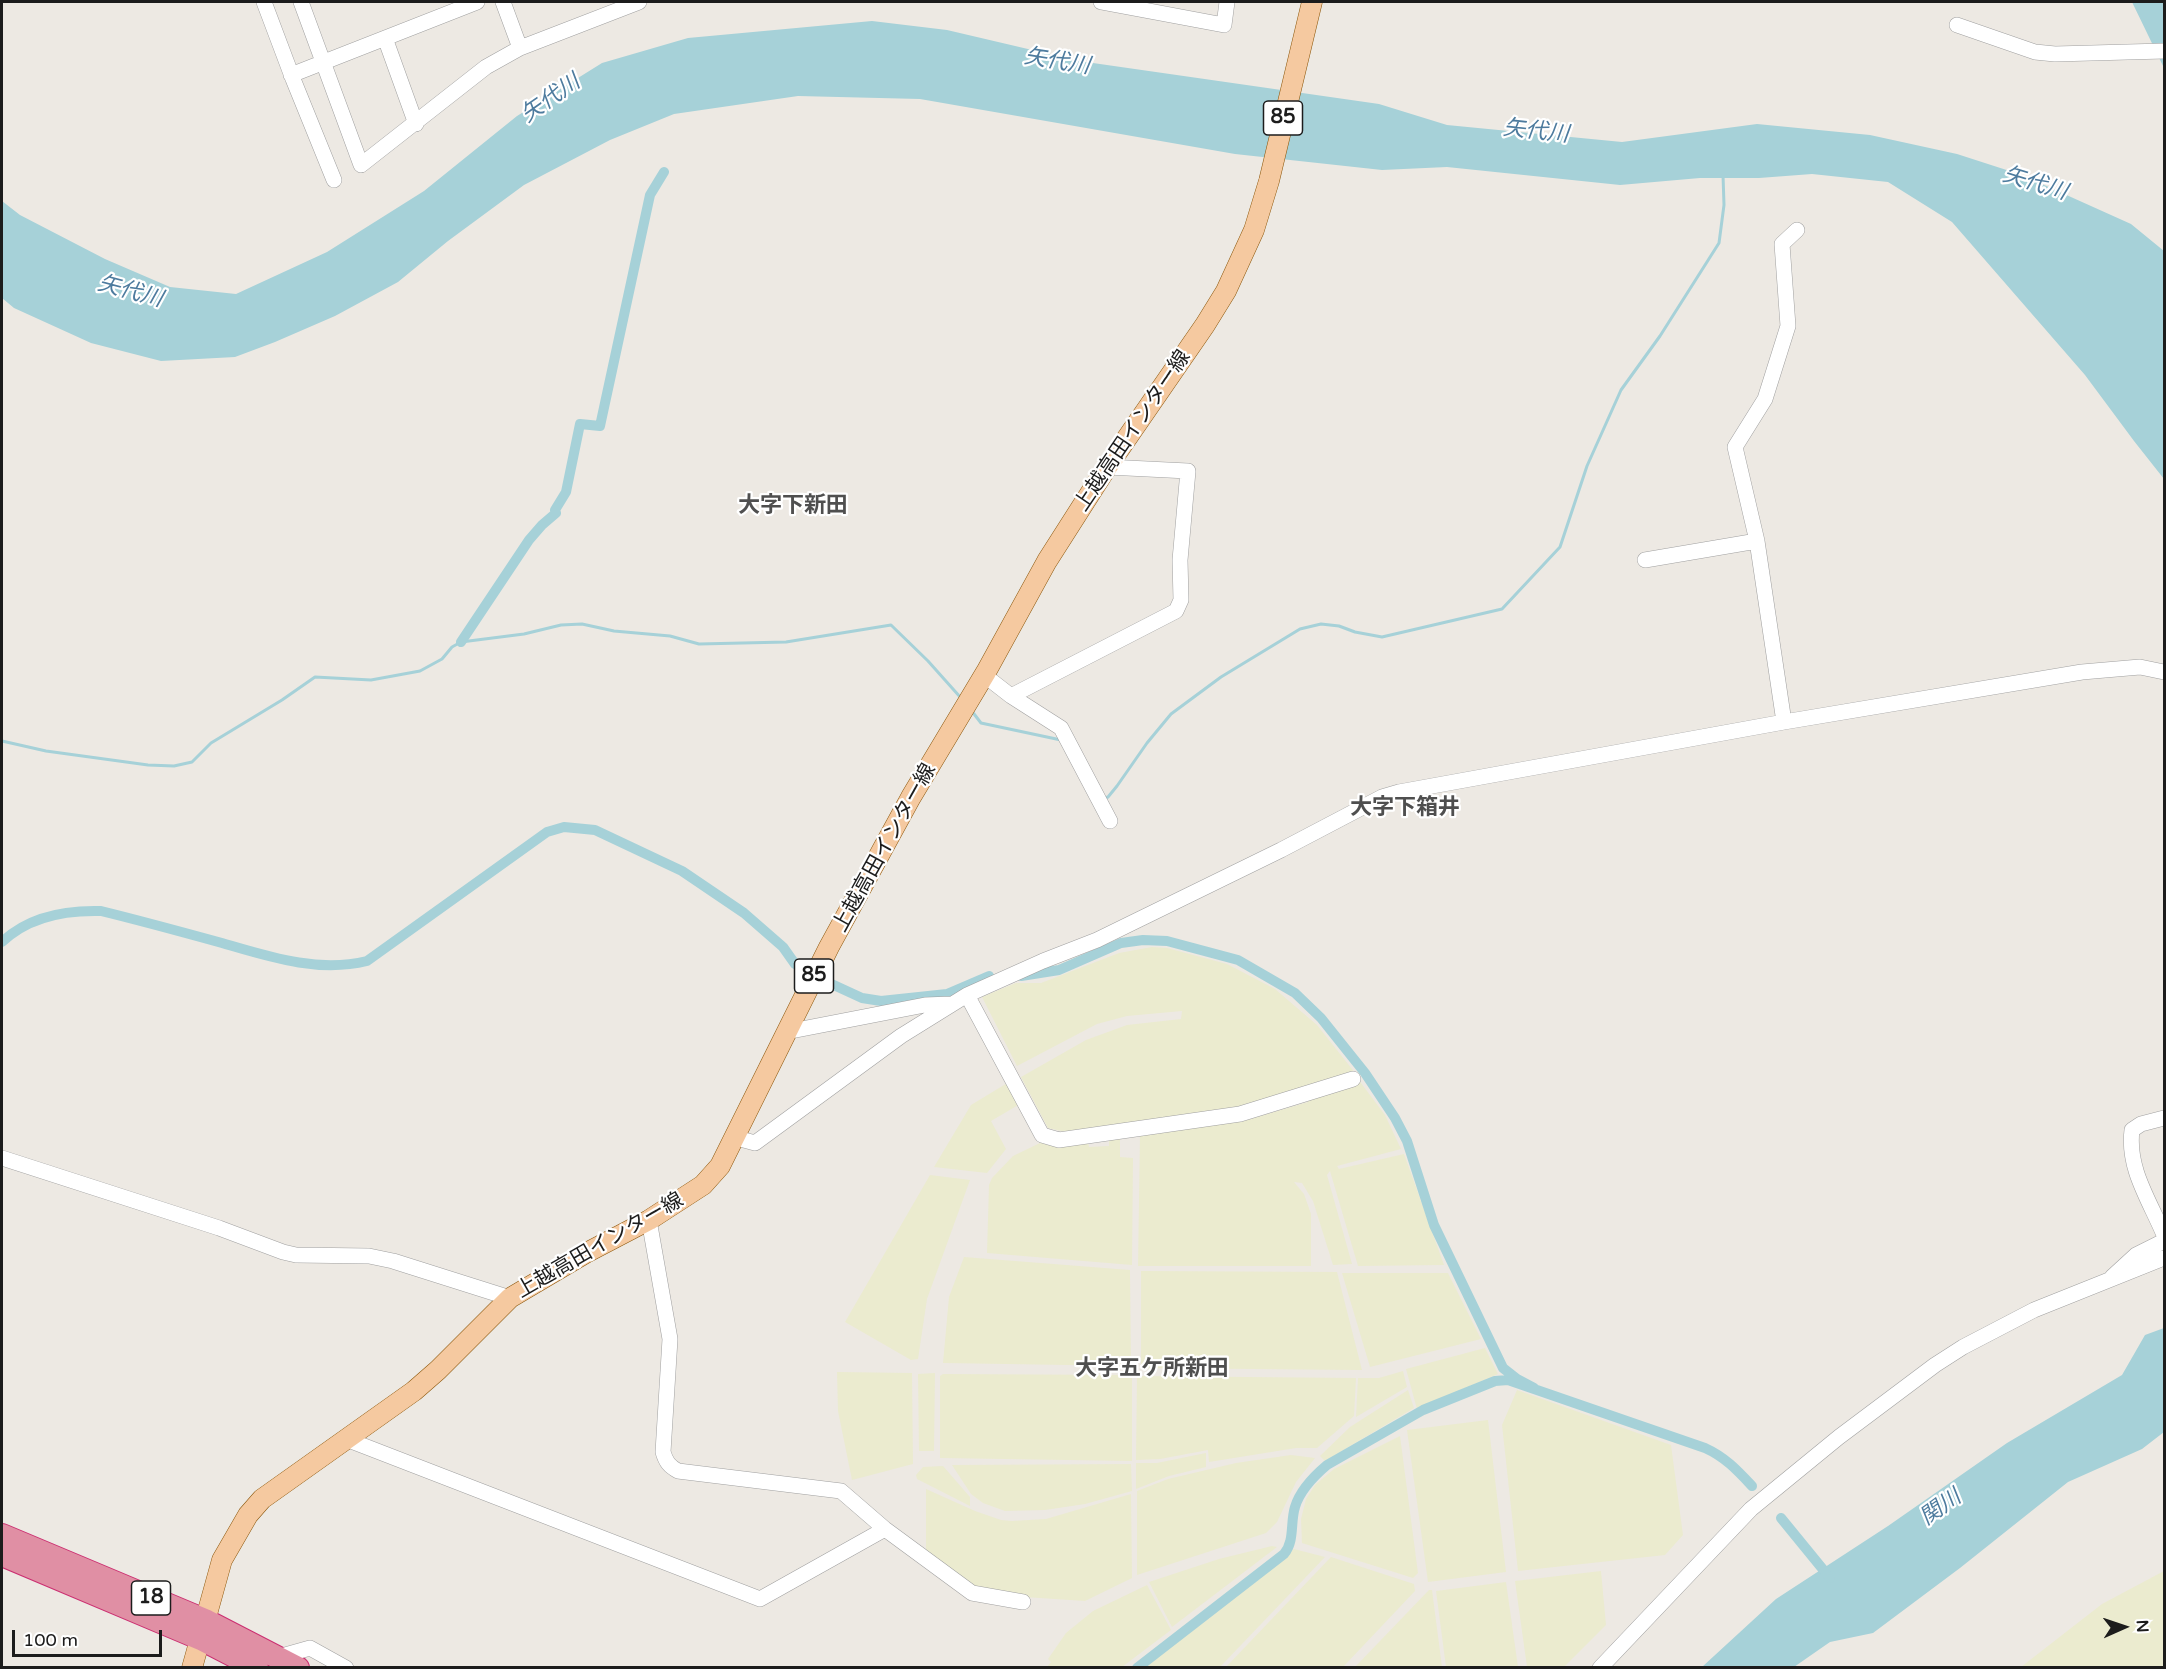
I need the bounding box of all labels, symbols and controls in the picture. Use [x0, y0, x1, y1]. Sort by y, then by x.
water label: 矢代川 [1022, 44, 1092, 80]
water label: 矢代川 [516, 69, 586, 129]
road number: 85 [1264, 101, 1302, 135]
water label: 矢代川 [1502, 115, 1570, 149]
water label: 矢代川 [2000, 162, 2070, 206]
water label: 矢代川 [95, 271, 165, 313]
street label: 上越高田インター線 [1070, 346, 1196, 516]
district label: 大字下新田 [738, 493, 848, 519]
street label: 上越高田インター線 [828, 759, 942, 937]
district label: 大字下箱井 [1350, 795, 1460, 821]
road number: 85 [794, 959, 834, 993]
street label: 上越高田インター線 [512, 1188, 688, 1304]
district label: 大字五ケ所新田 [1075, 1356, 1229, 1382]
water label: 関川 [1915, 1484, 1967, 1532]
road number: 18 [132, 1581, 170, 1615]
north arrow [2094, 1597, 2154, 1657]
scale bar [15, 1618, 165, 1656]
text: N [2132, 1619, 2152, 1633]
text: 100 m [23, 1629, 78, 1651]

